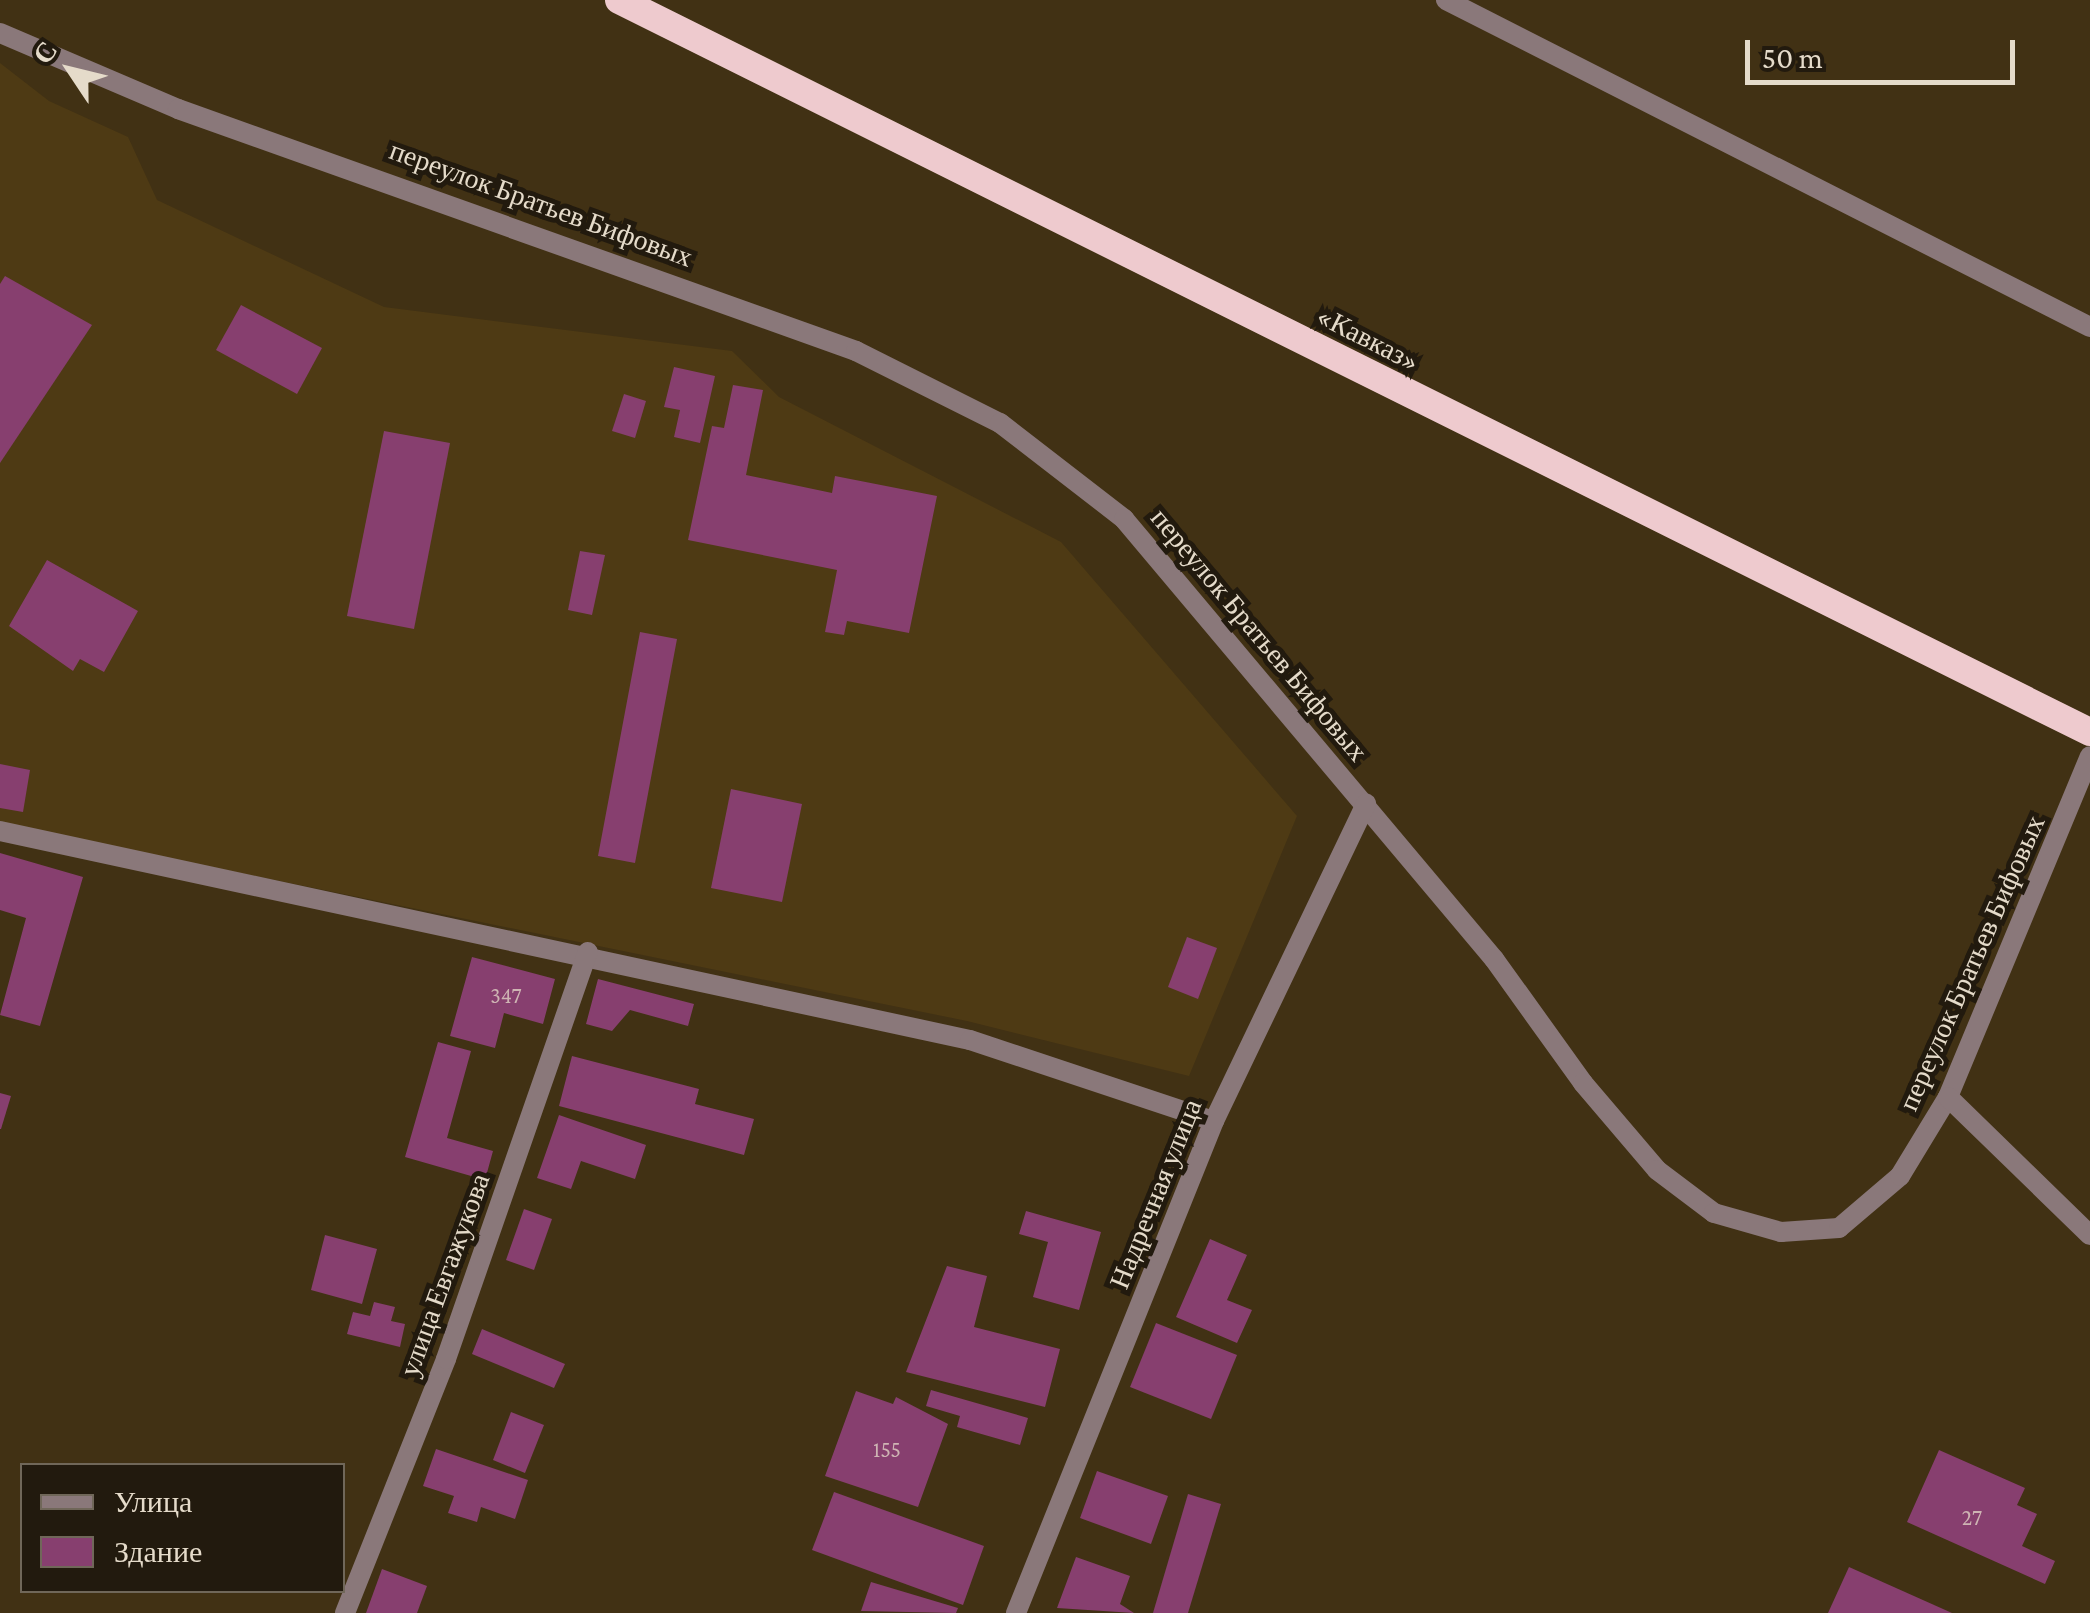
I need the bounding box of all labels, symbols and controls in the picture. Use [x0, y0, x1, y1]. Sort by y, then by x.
north arrow [20, 20, 120, 120]
scale bar [1750, 20, 2020, 82]
text: С [27, 35, 64, 70]
text: 50 m [1762, 41, 1823, 74]
street label: переулок Братьев Бифовых [385, 134, 697, 274]
street label: «Кавказ» [1311, 299, 1425, 379]
street label: переулок Братьев Бифовых [1143, 502, 1375, 768]
street label: переулок Братьев Бифовых [1892, 810, 2052, 1116]
house number: 347 [490, 983, 522, 1009]
street label: Надречная улица [1103, 1094, 1209, 1294]
street label: улица Евгажукова [393, 1169, 497, 1381]
house number: 155 [873, 1437, 901, 1463]
legend [20, 1463, 345, 1593]
text: Улица [114, 1485, 192, 1518]
house number: 27 [1962, 1505, 1982, 1531]
text: Здание [114, 1535, 202, 1568]

